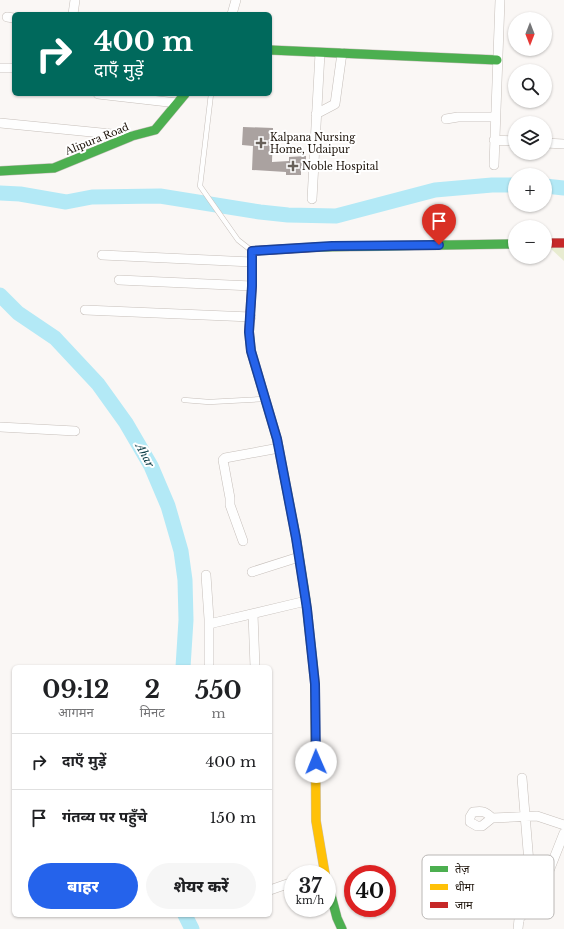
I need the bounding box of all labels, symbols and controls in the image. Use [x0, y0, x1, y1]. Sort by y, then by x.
north arrow [508, 12, 552, 56]
map controls [508, 12, 552, 264]
text: 400 m [94, 24, 193, 59]
icon: right [28, 28, 80, 80]
text: दाएँ मुड़ें [94, 59, 144, 81]
button: search [508, 64, 552, 108]
button: layers [508, 116, 552, 160]
street label: Alipura Road [62, 120, 131, 158]
place label: Kalpana Nursing Home, Udaipur [270, 131, 356, 156]
marker: Kalpana Nursing Home, Udaipur [255, 137, 267, 149]
marker: Noble Hospital [287, 160, 299, 172]
place label: Noble Hospital [302, 160, 378, 173]
button: + [508, 168, 552, 212]
pin [422, 204, 456, 245]
icon: arrive [428, 210, 450, 232]
button: − [508, 220, 552, 264]
water label: Ahar [132, 439, 158, 470]
text: 09:12 [42, 675, 110, 704]
text: 2 [144, 675, 160, 704]
text: 550 [195, 676, 242, 705]
text: आगमन [58, 704, 94, 721]
text: मिनट [140, 704, 165, 721]
text: m [211, 705, 225, 722]
position arrow [295, 741, 337, 783]
icon: right [28, 751, 50, 773]
text: दाएँ मुड़ें [62, 751, 106, 770]
text: 400 m [205, 752, 256, 771]
icon: arrive [28, 807, 50, 829]
text: गंतव्य पर पहुँचे [62, 807, 147, 826]
text: 150 m [210, 808, 256, 827]
legend [422, 855, 554, 919]
text: तेज़ [455, 862, 470, 876]
button: बाहर [28, 863, 138, 909]
button: शेयर करें [146, 863, 256, 909]
speed limit sign: 40 [344, 865, 396, 917]
text: 37 [298, 874, 322, 898]
text: धीमा [455, 880, 474, 894]
text: km/h [296, 894, 324, 907]
text: जाम [455, 898, 473, 912]

